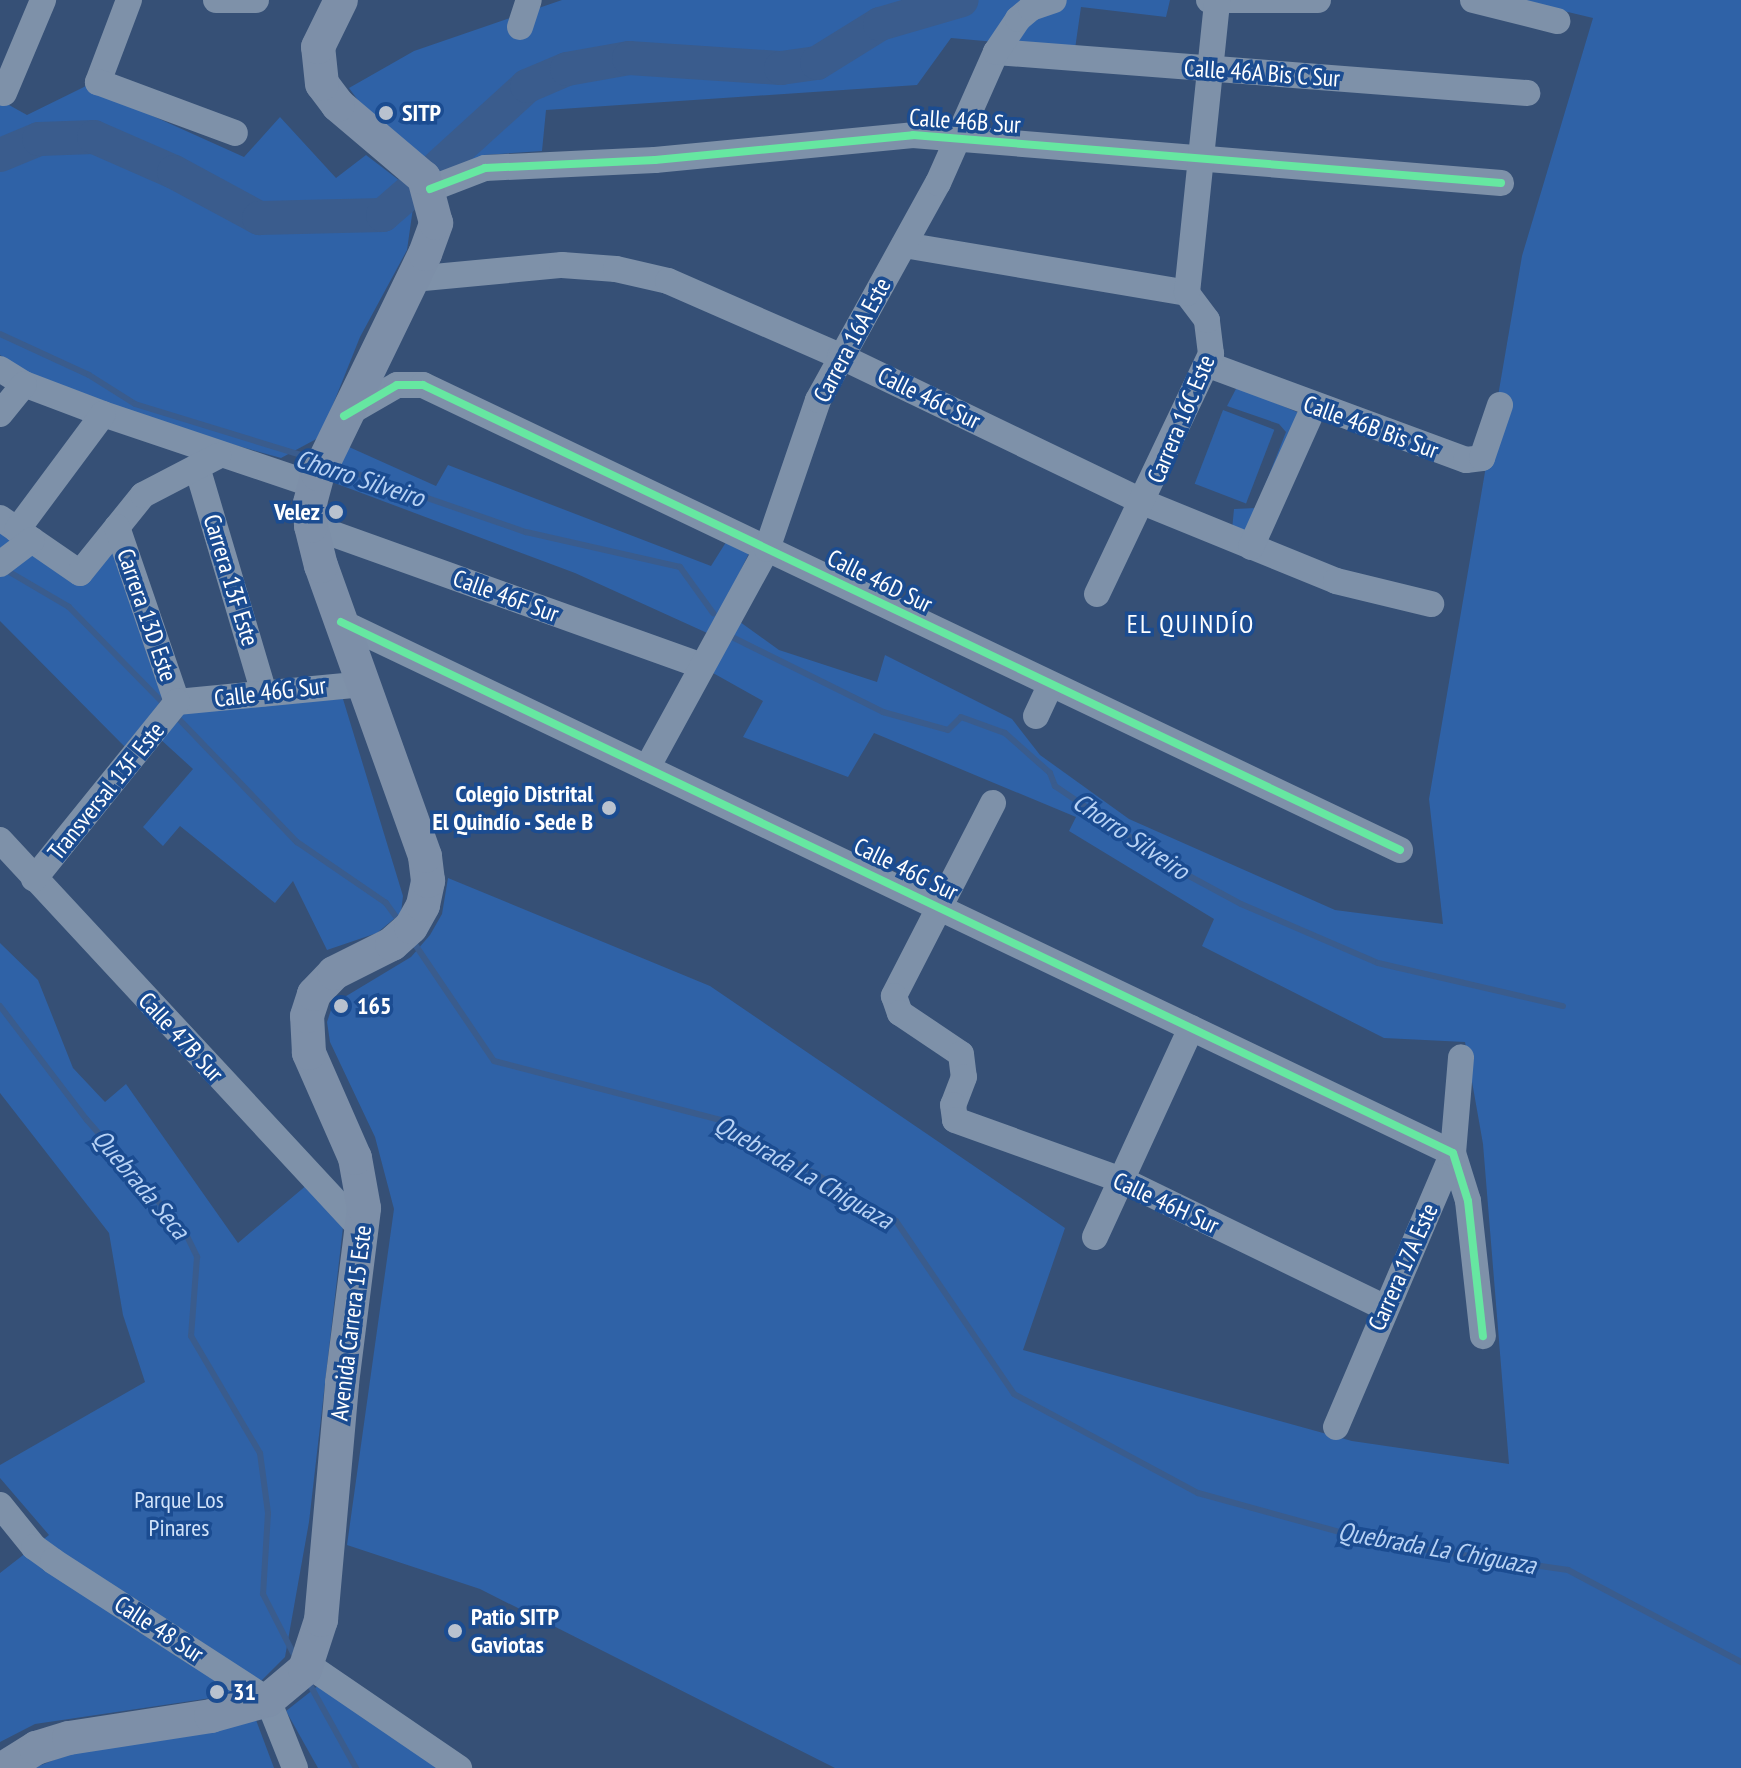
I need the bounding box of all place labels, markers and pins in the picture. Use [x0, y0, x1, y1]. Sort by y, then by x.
place label: SITP [402, 99, 441, 127]
marker: SITP [377, 104, 395, 122]
place label: Velez [274, 498, 320, 526]
marker: Velez [327, 503, 345, 521]
place label: Colegio Distrital El Quindío - Sede B [430, 780, 593, 836]
marker: Colegio Distrital El Quindío - Sede B [600, 799, 618, 817]
place label: 165 [357, 992, 391, 1020]
marker: 165 [332, 997, 350, 1015]
place label: Patio SITP Gaviotas [471, 1603, 559, 1659]
marker: Patio SITP Gaviotas [446, 1622, 464, 1640]
place label: 31 [233, 1678, 256, 1706]
marker: 31 [208, 1683, 226, 1701]

